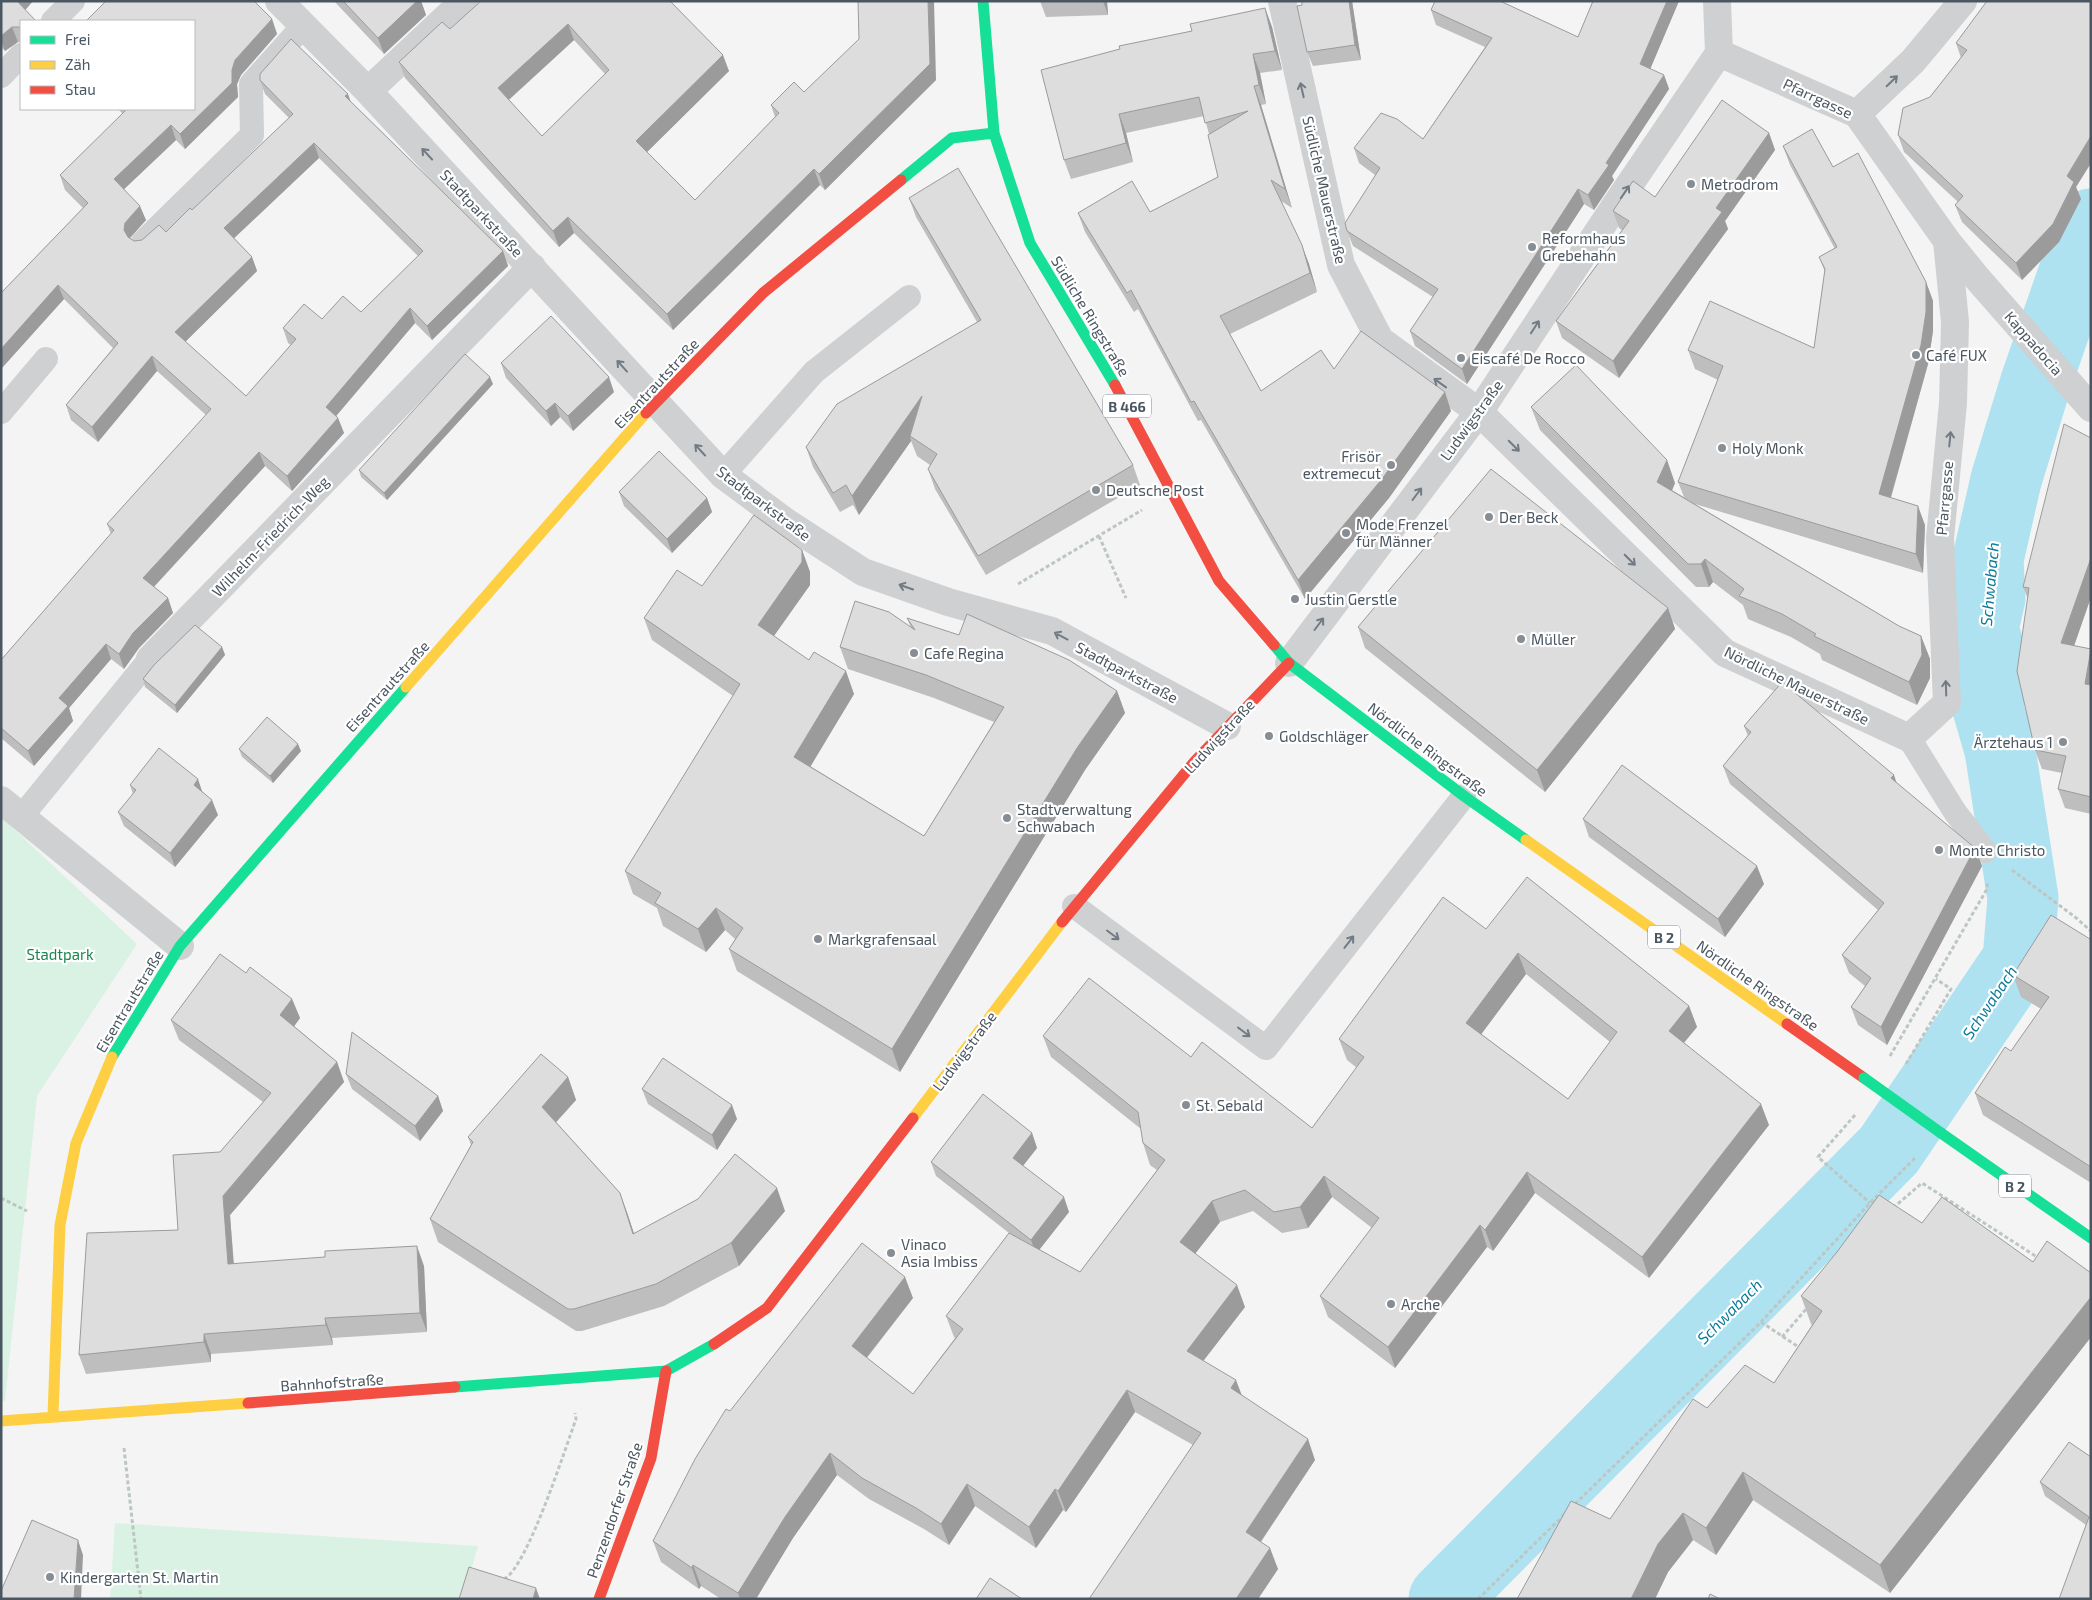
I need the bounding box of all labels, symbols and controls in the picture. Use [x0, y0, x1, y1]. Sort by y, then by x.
legend [20, 20, 195, 110]
text: Frei [65, 30, 90, 48]
text: Zäh [65, 55, 90, 73]
street label: Pfarrgasse [1780, 74, 1856, 122]
one-way arrow [1886, 75, 1898, 87]
text: Stau [65, 80, 96, 98]
one-way arrow [1296, 83, 1306, 99]
street label: Südliche Mauerstraße [1299, 114, 1351, 266]
one-way arrow [421, 148, 433, 161]
street label: Stadtparkstraße [437, 166, 527, 260]
place label: Metrodrom [1701, 175, 1778, 193]
marker: Metrodrom [1685, 178, 1697, 190]
one-way arrow [1620, 185, 1630, 199]
place label: Reformhaus Grebehahn [1542, 229, 1626, 264]
marker: Reformhaus Grebehahn [1526, 241, 1538, 253]
street label: Südliche Ringstraße [1048, 253, 1134, 379]
street label: Kappadocia [2001, 307, 2067, 379]
one-way arrow [1530, 320, 1540, 334]
street label: Eisentrautstraße [610, 334, 702, 432]
place label: Café FUX [1926, 346, 1987, 364]
place label: Eiscafé De Rocco [1471, 349, 1585, 367]
marker: Café FUX [1910, 349, 1922, 361]
marker: Eiscafé De Rocco [1455, 352, 1467, 364]
one-way arrow [616, 360, 628, 373]
street label: Ludwigstraße [1436, 376, 1506, 464]
one-way arrow [1433, 378, 1447, 388]
road number: B 466 [1103, 394, 1151, 418]
one-way arrow [1945, 431, 1955, 447]
place label: Holy Monk [1732, 439, 1804, 457]
one-way arrow [1508, 440, 1520, 452]
marker: Holy Monk [1716, 442, 1728, 454]
one-way arrow [694, 444, 706, 457]
place label: Frisör extremecut [1303, 447, 1381, 482]
marker: Frisör extremecut [1385, 459, 1397, 471]
street label: Pfarrgasse [1932, 460, 1956, 536]
street label: Stadtparkstraße [713, 462, 815, 544]
street label: Wilhelm-Friedrich-Weg [208, 472, 333, 600]
place label: Deutsche Post [1106, 481, 1204, 499]
marker: Deutsche Post [1090, 484, 1102, 496]
one-way arrow [1411, 488, 1422, 501]
place label: Der Beck [1499, 508, 1559, 526]
marker: Der Beck [1483, 511, 1495, 523]
place label: Mode Frenzel für Männer [1356, 515, 1449, 550]
marker: Mode Frenzel für Männer [1340, 527, 1352, 539]
water label: Schwabach [1976, 541, 2002, 627]
one-way arrow [1624, 554, 1636, 566]
one-way arrow [899, 582, 914, 591]
place label: Justin Gerstle [1305, 590, 1397, 608]
marker: Justin Gerstle [1289, 593, 1301, 605]
one-way arrow [1313, 618, 1324, 631]
place label: Müller [1531, 630, 1576, 648]
one-way arrow [1054, 631, 1069, 640]
marker: Müller [1515, 633, 1527, 645]
street label: Eisentrautstraße [341, 637, 433, 735]
street label: Stadtparkstraße [1073, 638, 1181, 706]
street label: Nördliche Mauerstraße [1722, 642, 1872, 728]
place label: Cafe Regina [924, 644, 1004, 662]
marker: Cafe Regina [908, 647, 920, 659]
one-way arrow [1942, 680, 1951, 696]
street label: Ludwigstraße [1180, 695, 1258, 777]
street label: Nördliche Ringstraße [1365, 698, 1491, 800]
place label: Goldschläger [1279, 727, 1369, 745]
marker: Goldschläger [1263, 730, 1275, 742]
place label: Ärztehaus 1 [1974, 733, 2053, 751]
marker: Ärztehaus 1 [2057, 736, 2069, 748]
place label: Stadtverwaltung Schwabach [1017, 800, 1132, 835]
marker: Stadtverwaltung Schwabach [1001, 812, 1013, 824]
place label: Monte Christo [1949, 841, 2045, 859]
marker: Monte Christo [1933, 844, 1945, 856]
road number: B 2 [1648, 926, 1680, 949]
place label: Markgrafensaal [828, 930, 937, 948]
one-way arrow [1106, 930, 1120, 940]
marker: Markgrafensaal [812, 933, 824, 945]
one-way arrow [1344, 936, 1355, 949]
street label: Nördliche Ringstraße [1693, 936, 1823, 1034]
park label: Stadtpark [26, 945, 94, 963]
street label: Eisentrautstraße [91, 946, 167, 1056]
water label: Schwabach [1958, 962, 2020, 1042]
street label: Ludwigstraße [928, 1008, 1000, 1094]
one-way arrow [1237, 1026, 1250, 1037]
place label: St. Sebald [1196, 1096, 1263, 1114]
marker: St. Sebald [1180, 1099, 1192, 1111]
road number: B 2 [1999, 1174, 2031, 1198]
place label: Vinaco Asia Imbiss [901, 1235, 978, 1270]
marker: Vinaco Asia Imbiss [885, 1247, 897, 1259]
water label: Schwabach [1693, 1275, 1765, 1347]
place label: Arche [1401, 1295, 1440, 1313]
marker: Arche [1385, 1298, 1397, 1310]
street label: Bahnhofstraße [280, 1369, 384, 1395]
street label: Penzendorfer Straße [582, 1440, 646, 1580]
place label: Kindergarten St. Martin [60, 1568, 219, 1586]
marker: Kindergarten St. Martin [44, 1571, 56, 1583]

